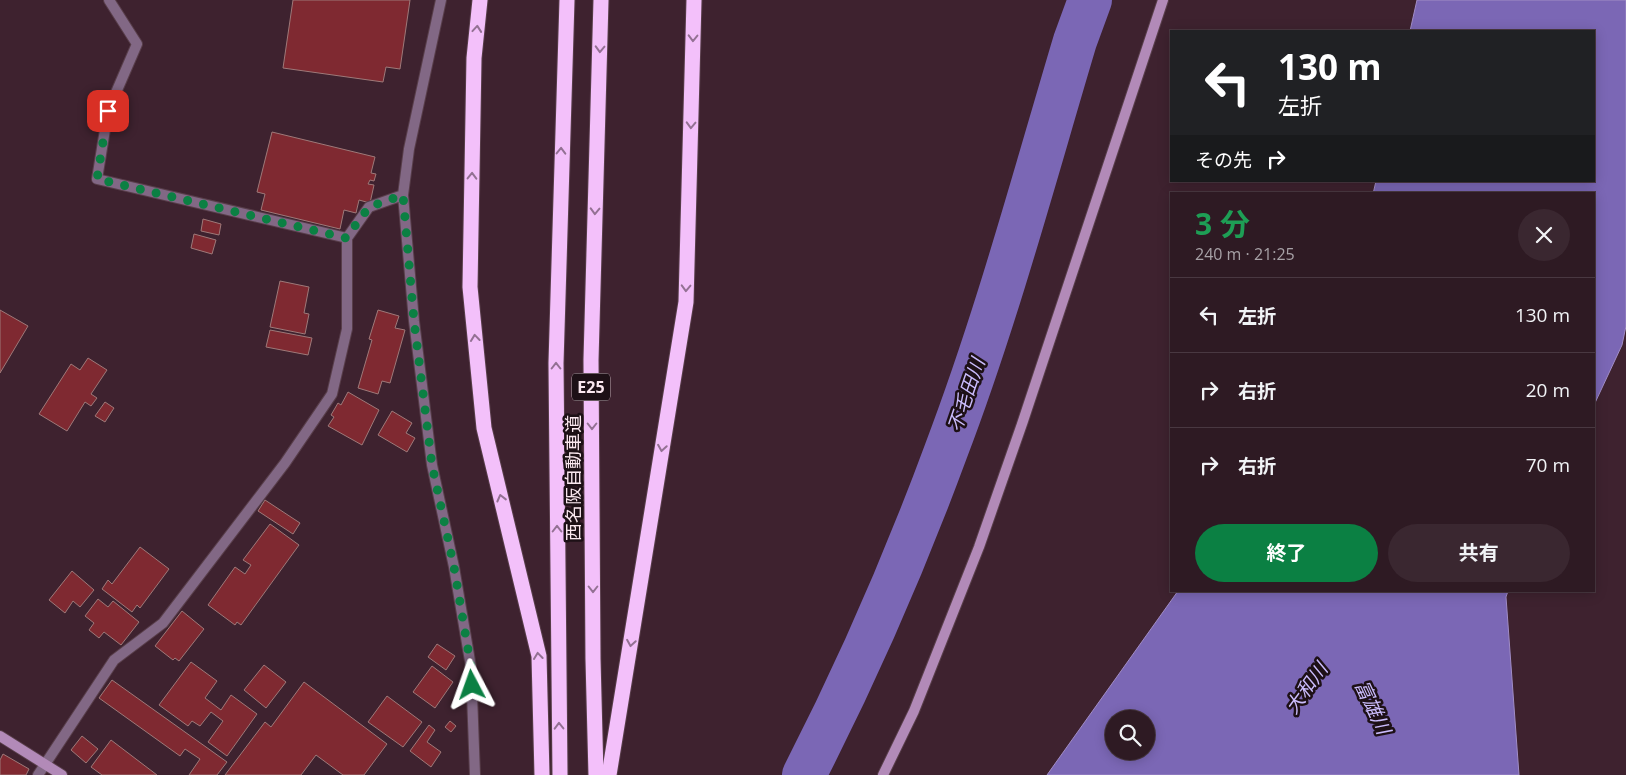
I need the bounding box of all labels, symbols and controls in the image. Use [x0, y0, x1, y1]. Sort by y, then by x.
one-way arrow [471, 25, 482, 33]
one-way arrow [688, 34, 698, 42]
text: 130 m [1278, 43, 1382, 90]
one-way arrow [595, 45, 605, 53]
icon: left [1195, 50, 1260, 115]
pin [87, 90, 129, 132]
text: 左折 [1278, 90, 1322, 120]
icon: arrive [94, 97, 122, 125]
one-way arrow [686, 122, 696, 129]
icon: right [1262, 145, 1290, 173]
one-way arrow [556, 147, 567, 155]
text: その先 [1195, 147, 1252, 173]
one-way arrow [467, 172, 477, 180]
text: 3 分 [1195, 203, 1250, 244]
one-way arrow [590, 207, 601, 215]
button: close [1518, 209, 1570, 261]
text: 240 m · 21:25 [1195, 243, 1295, 265]
one-way arrow [681, 284, 691, 292]
icon: left [1195, 301, 1223, 329]
text: 130 m [1515, 302, 1570, 328]
text: 左折 [1238, 303, 1276, 329]
one-way arrow [470, 334, 481, 342]
water label: 不毛田川 [941, 353, 991, 435]
one-way arrow [551, 362, 562, 370]
road number: E25 [572, 374, 610, 401]
icon: right [1195, 376, 1223, 404]
text: 20 m [1526, 377, 1570, 403]
text: 右折 [1238, 378, 1276, 404]
street label: 西名阪自動車道 [561, 415, 585, 541]
one-way arrow [587, 422, 597, 430]
one-way arrow [658, 444, 668, 453]
icon: right [1195, 451, 1223, 479]
text: 70 m [1526, 452, 1570, 478]
text: 右折 [1238, 453, 1276, 479]
one-way arrow [496, 494, 507, 503]
button: 終了 [1195, 524, 1378, 582]
button: 共有 [1388, 524, 1570, 582]
one-way arrow [552, 525, 562, 532]
one-way arrow [588, 585, 598, 593]
one-way arrow [626, 639, 636, 648]
one-way arrow [533, 652, 544, 660]
water label: 大和川 [1279, 656, 1334, 719]
position arrow [445, 658, 497, 710]
water label: 富雄川 [1349, 676, 1398, 740]
map controls [1105, 710, 1155, 760]
button: search [1105, 710, 1155, 760]
one-way arrow [554, 722, 564, 730]

